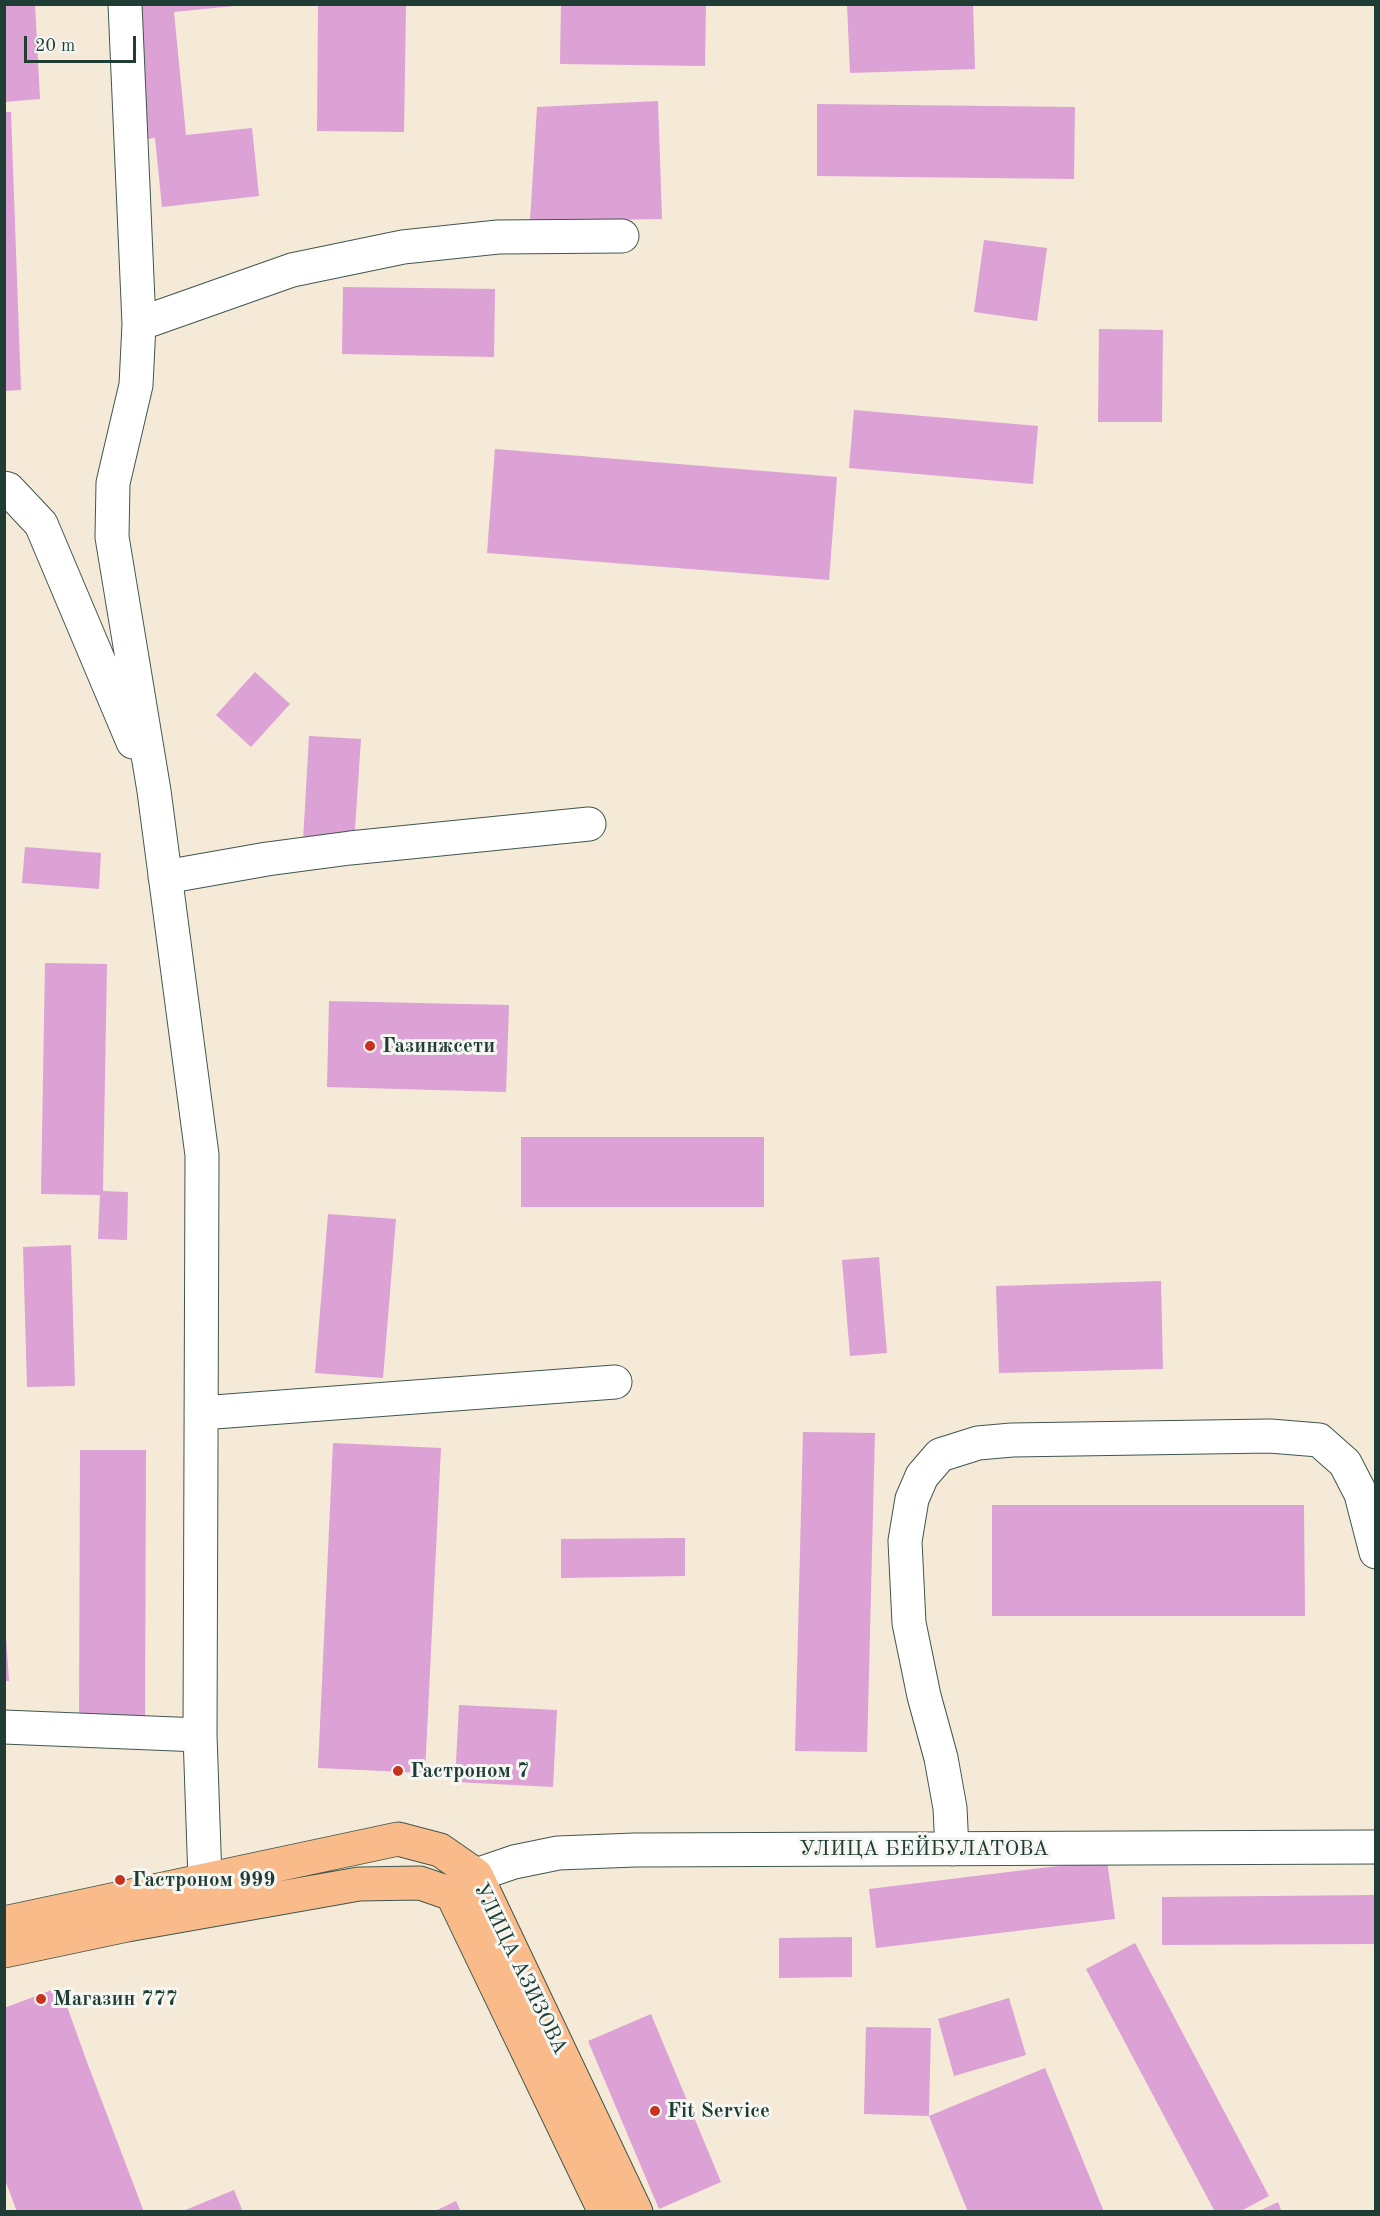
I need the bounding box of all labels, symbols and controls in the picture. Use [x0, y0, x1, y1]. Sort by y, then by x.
scale bar [27, 24, 140, 62]
text: 20 m [35, 37, 75, 55]
place label: Газинжсети [382, 1033, 495, 1059]
marker: Газинжсети [363, 1039, 377, 1053]
place label: Гастроном 7 [410, 1758, 529, 1784]
marker: Гастроном 7 [391, 1764, 405, 1778]
street label: УЛИЦА БЕЙБУЛАТОВА [799, 1836, 1049, 1862]
place label: Гастроном 999 [132, 1867, 275, 1893]
marker: Гастроном 999 [113, 1873, 127, 1887]
street label: УЛИЦА АЗИЗОВА [468, 1879, 572, 2059]
place label: Магазин 777 [53, 1986, 178, 2012]
marker: Магазин 777 [34, 1992, 48, 2006]
place label: Fit Service [667, 2098, 770, 2124]
marker: Fit Service [648, 2104, 662, 2118]

